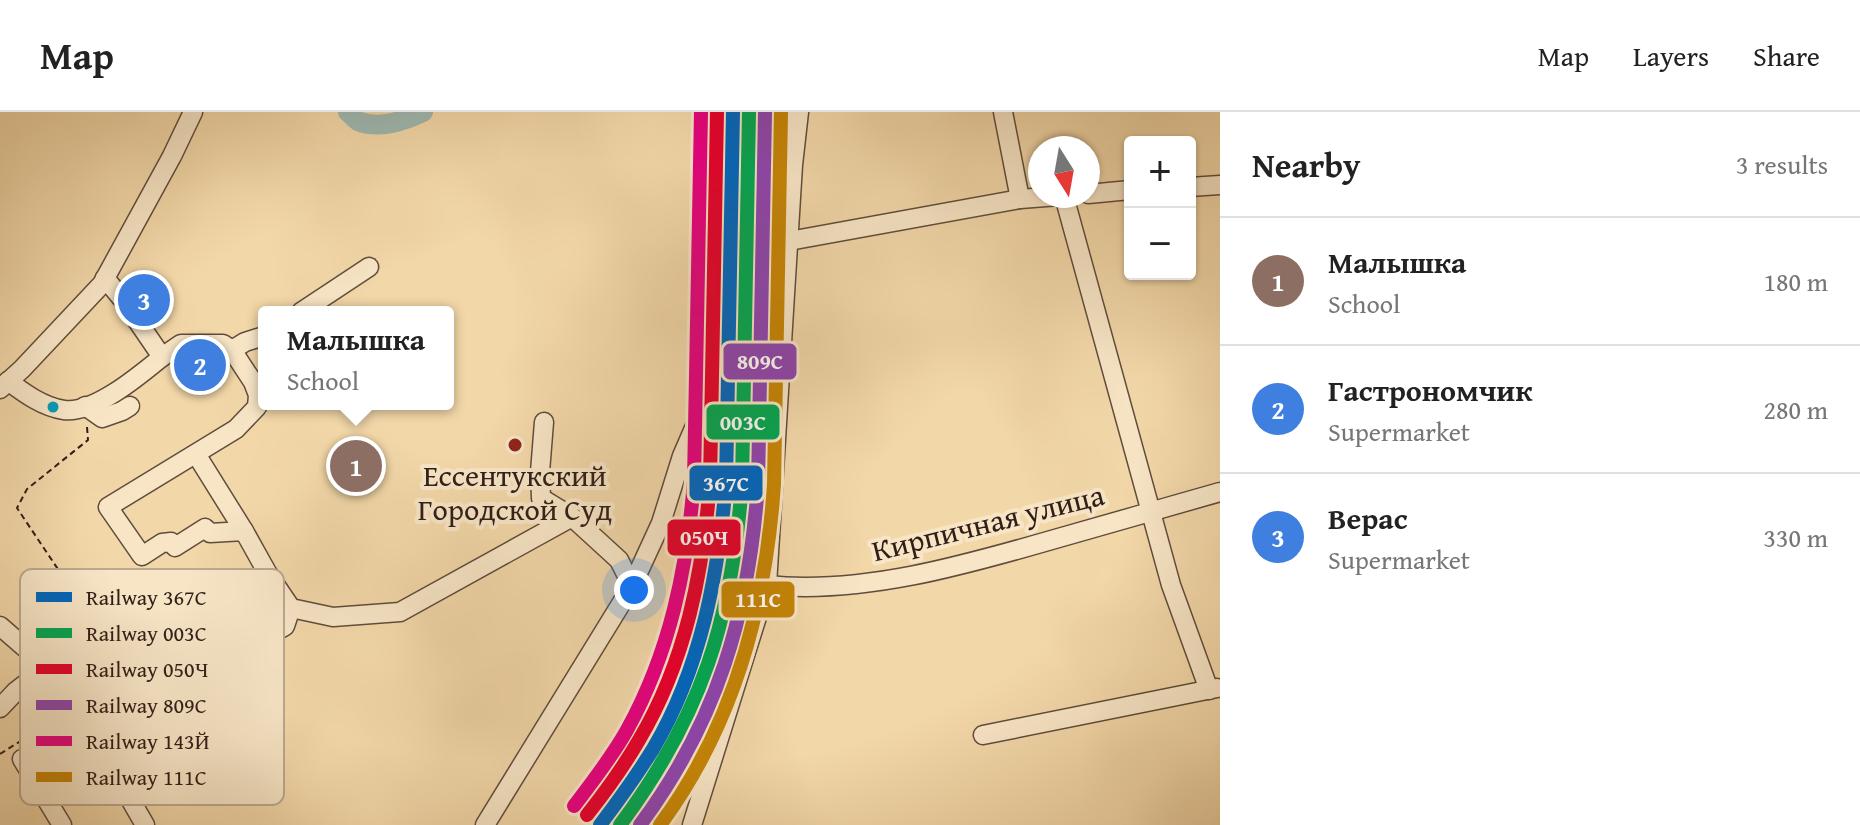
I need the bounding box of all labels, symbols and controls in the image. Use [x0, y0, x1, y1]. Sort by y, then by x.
text: Map [40, 27, 114, 83]
text: Map [1538, 35, 1589, 76]
text: Layers [1633, 35, 1709, 76]
text: Share [1753, 35, 1820, 76]
north arrow [1028, 136, 1100, 208]
map controls [1124, 136, 1196, 280]
button: + [1124, 136, 1196, 208]
text: Nearby [1252, 140, 1361, 189]
text: 3 results [1736, 145, 1828, 184]
button: − [1124, 208, 1196, 280]
text: Малышка [1328, 240, 1466, 284]
text: 1 [1271, 262, 1285, 301]
text: 180 m [1763, 262, 1828, 301]
pin: 3 [118, 270, 170, 330]
text: School [1328, 284, 1400, 323]
popup [258, 306, 454, 410]
text: Малышка [287, 317, 425, 361]
pin: 2 [174, 335, 226, 395]
line badge: 809С [722, 342, 798, 381]
text: 809С [737, 345, 783, 377]
text: School [287, 361, 359, 400]
text: Гастрономчик [1328, 368, 1532, 412]
text: 2 [1271, 390, 1285, 429]
text: 280 m [1763, 390, 1828, 429]
unlabelled marker [45, 399, 61, 415]
line badge: 003С [705, 403, 781, 441]
text: 003С [720, 406, 766, 438]
text: Supermarket [1328, 412, 1470, 451]
pin: 1 [330, 436, 382, 496]
marker: Ессентукский Городской Суд [506, 436, 524, 454]
place label: Ессентукский Городской Суд [418, 453, 612, 531]
line badge: 367С [688, 464, 764, 502]
text: 367С [703, 467, 749, 499]
street label: Кирпичная улица [867, 472, 1109, 572]
text: Верас [1328, 496, 1408, 540]
line badge: 050Ч [666, 518, 742, 557]
text: 3 [1271, 518, 1285, 557]
text: 330 m [1763, 518, 1828, 557]
text: 050Ч [680, 521, 728, 553]
text: Supermarket [1328, 540, 1470, 579]
legend [20, 569, 284, 805]
your location [614, 570, 654, 610]
line badge: 111С [720, 580, 796, 619]
text: Railway 367С [86, 581, 207, 613]
text: 111С [735, 583, 781, 615]
text: Railway 003С [86, 617, 207, 649]
text: Railway 050Ч [86, 653, 208, 685]
text: Railway 809С [86, 689, 207, 721]
text: Railway 143Й [86, 725, 210, 757]
text: Railway 111С [86, 761, 207, 793]

